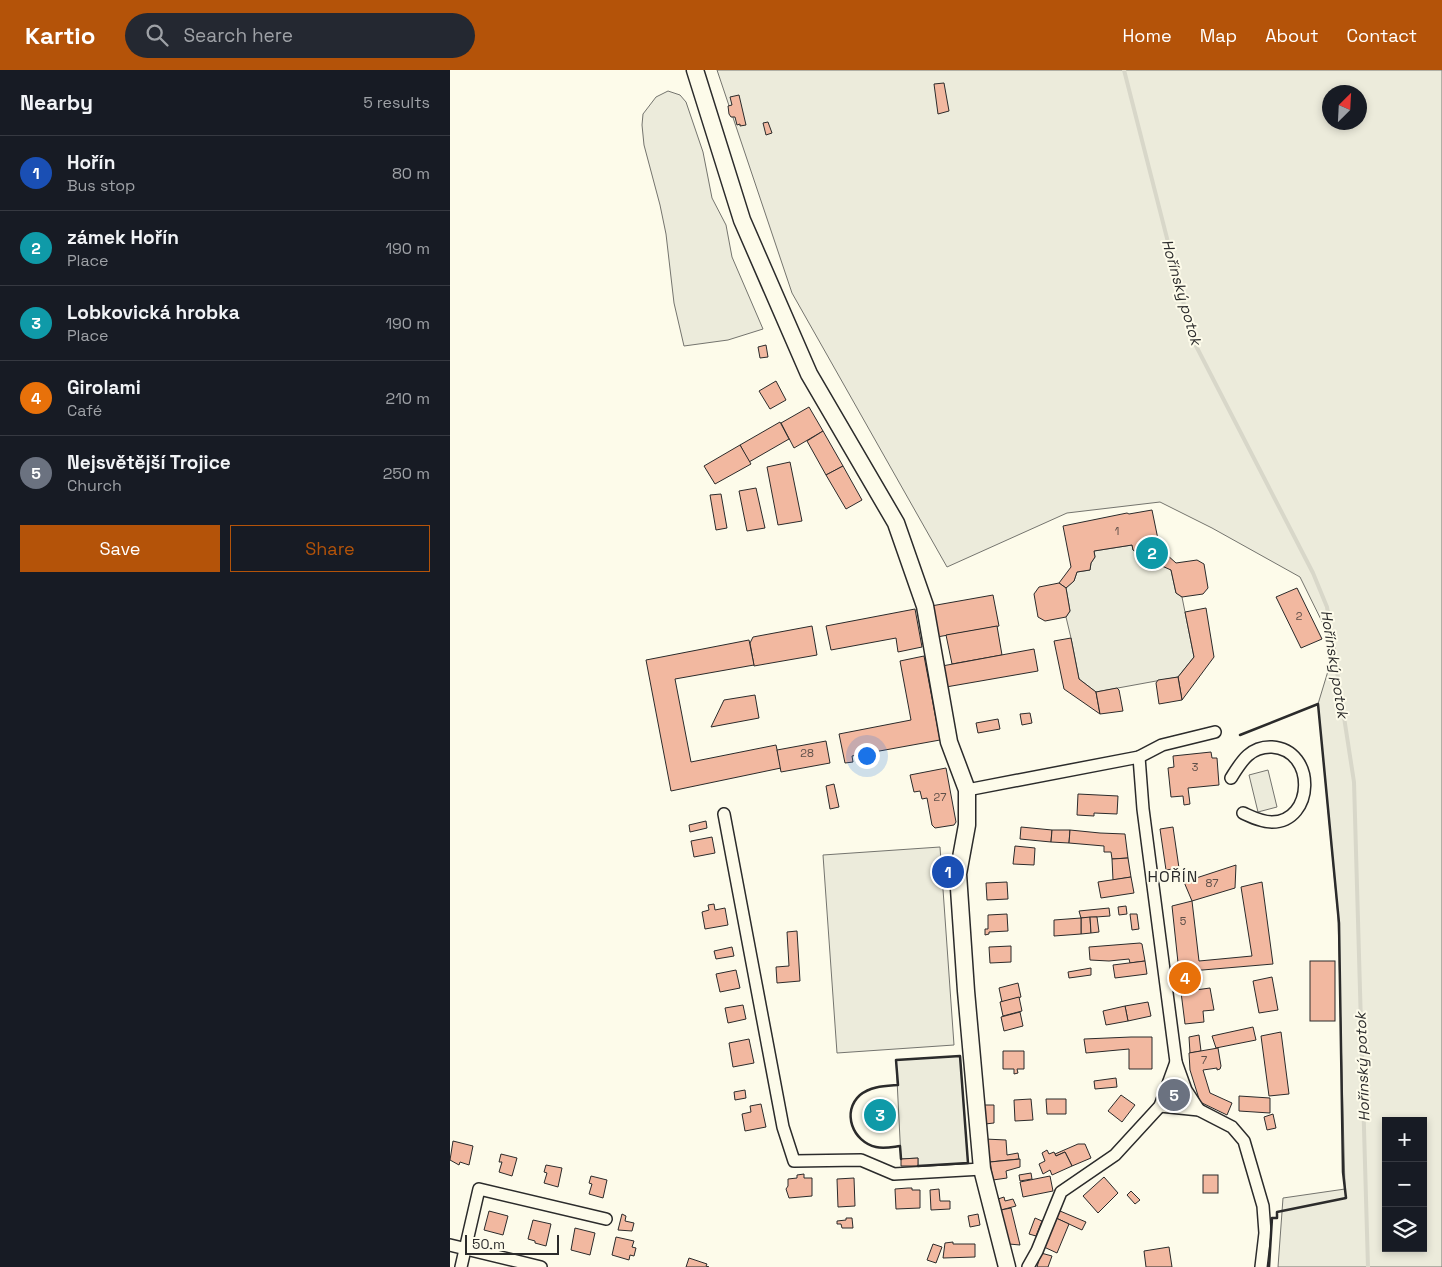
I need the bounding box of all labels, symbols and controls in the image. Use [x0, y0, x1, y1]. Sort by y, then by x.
search box [125, 13, 475, 58]
text: Kartio [25, 20, 95, 51]
icon: search [143, 21, 171, 49]
text: Search here [183, 23, 293, 48]
text: Home [1123, 24, 1172, 47]
text: Map [1200, 24, 1237, 47]
text: About [1265, 24, 1319, 47]
text: Contact [1347, 24, 1417, 47]
north arrow [1322, 85, 1367, 130]
text: Nearby [20, 89, 93, 116]
text: 5 results [363, 92, 430, 113]
text: Hořín [67, 150, 115, 175]
text: 1 [32, 163, 40, 184]
text: 80 m [392, 163, 430, 184]
text: Bus stop [67, 175, 135, 196]
text: zámek Hořín [67, 225, 179, 250]
water label: Hořínský potok [1158, 237, 1207, 349]
text: 2 [31, 238, 41, 259]
text: 190 m [385, 238, 430, 259]
text: Place [67, 250, 109, 271]
text: Lobkovická hrobka [67, 300, 240, 325]
text: 3 [31, 313, 41, 334]
text: 190 m [385, 313, 430, 334]
text: Place [67, 325, 109, 346]
text: Girolami [67, 375, 141, 400]
text: 4 [31, 388, 41, 409]
text: 210 m [386, 388, 430, 409]
text: Café [67, 400, 102, 421]
text: Nejsvětější Trojice [67, 450, 231, 475]
text: 5 [31, 463, 41, 484]
text: 250 m [383, 463, 430, 484]
text: Church [67, 475, 122, 496]
house number: 1 [1115, 524, 1119, 538]
button: Save [20, 525, 220, 572]
button: Share [230, 525, 430, 572]
pin: 2 [1136, 534, 1168, 572]
house number: 2 [1296, 609, 1303, 623]
water label: Hořínský potok [1317, 609, 1353, 721]
your location [854, 743, 880, 769]
house number: 28 [800, 746, 814, 760]
house number: 3 [1192, 760, 1199, 774]
house number: 27 [934, 790, 946, 804]
pin: 1 [932, 853, 964, 891]
district label: HOŘÍN [1148, 866, 1198, 887]
house number: 87 [1206, 876, 1218, 890]
house number: 5 [1180, 914, 1187, 928]
pin: 4 [1169, 959, 1201, 997]
water label: Hořínský potok [1351, 1010, 1373, 1122]
house number: 7 [1201, 1053, 1207, 1067]
pin: 5 [1158, 1076, 1190, 1114]
pin: 3 [864, 1096, 896, 1134]
map controls [1382, 1117, 1427, 1252]
button: + [1382, 1117, 1427, 1162]
button: − [1382, 1162, 1427, 1207]
button: layers [1382, 1207, 1427, 1252]
scale bar [465, 1232, 559, 1255]
text: 50 m [472, 1235, 505, 1253]

